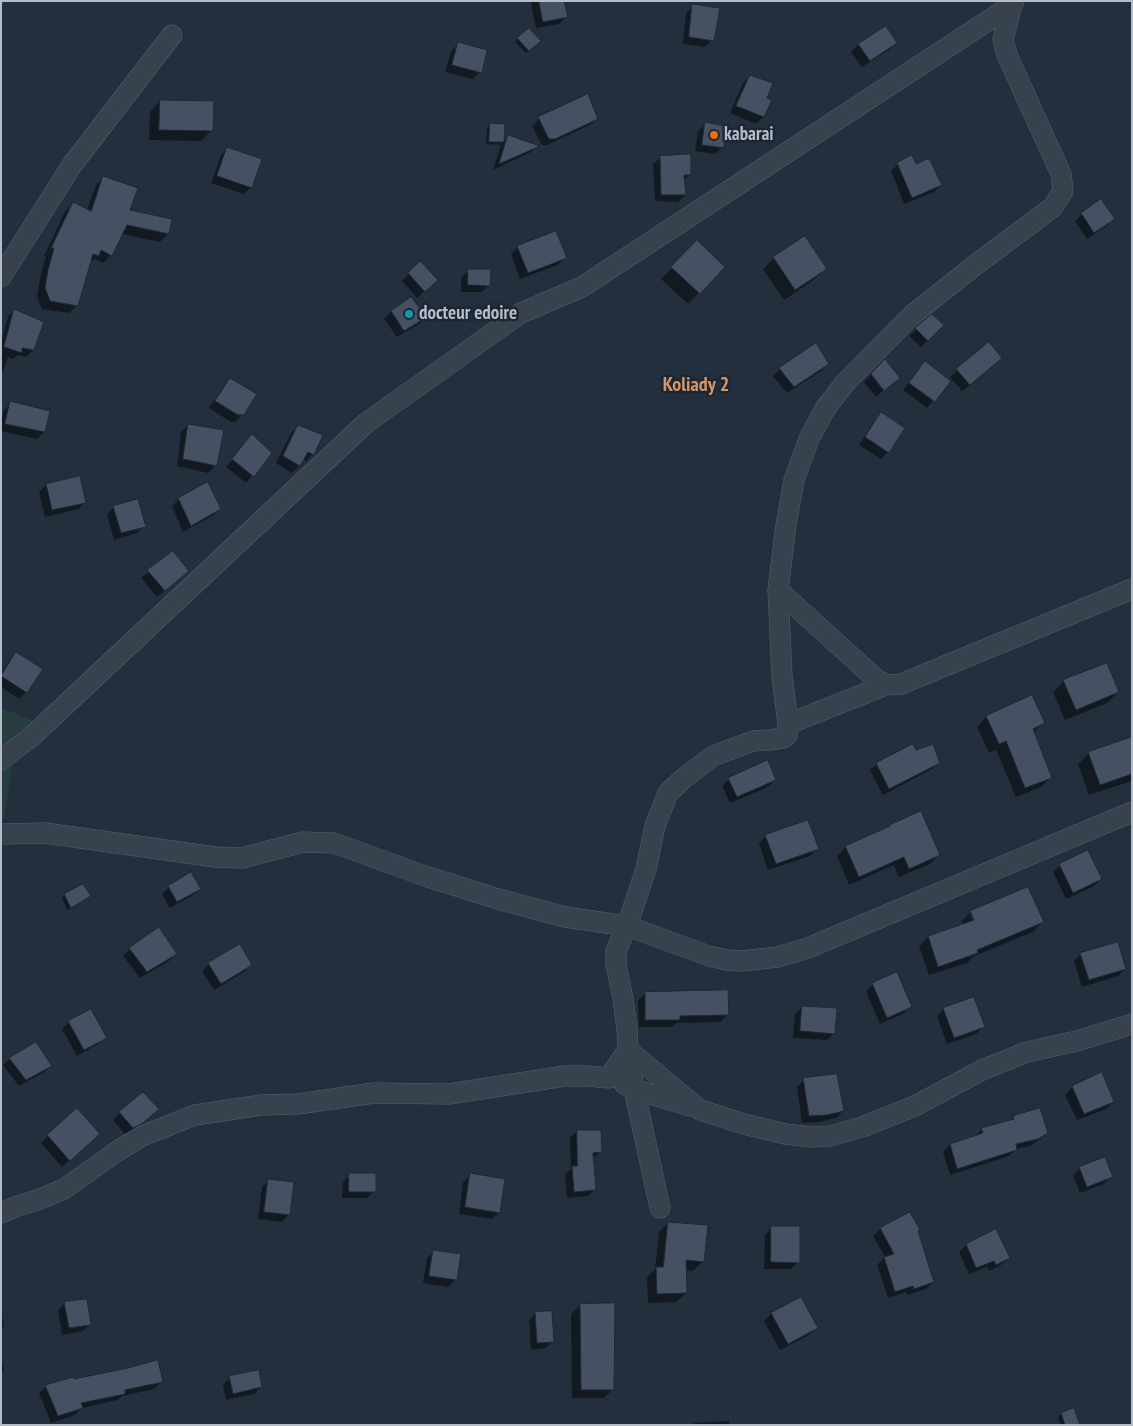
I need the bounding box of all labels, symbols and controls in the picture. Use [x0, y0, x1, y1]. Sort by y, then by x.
place label: kabarai [724, 124, 774, 146]
marker: kabarai [708, 129, 720, 141]
place label: docteur edoire [419, 303, 517, 325]
marker: docteur edoire [403, 308, 415, 320]
district label: Koliady 2 [663, 373, 729, 397]

